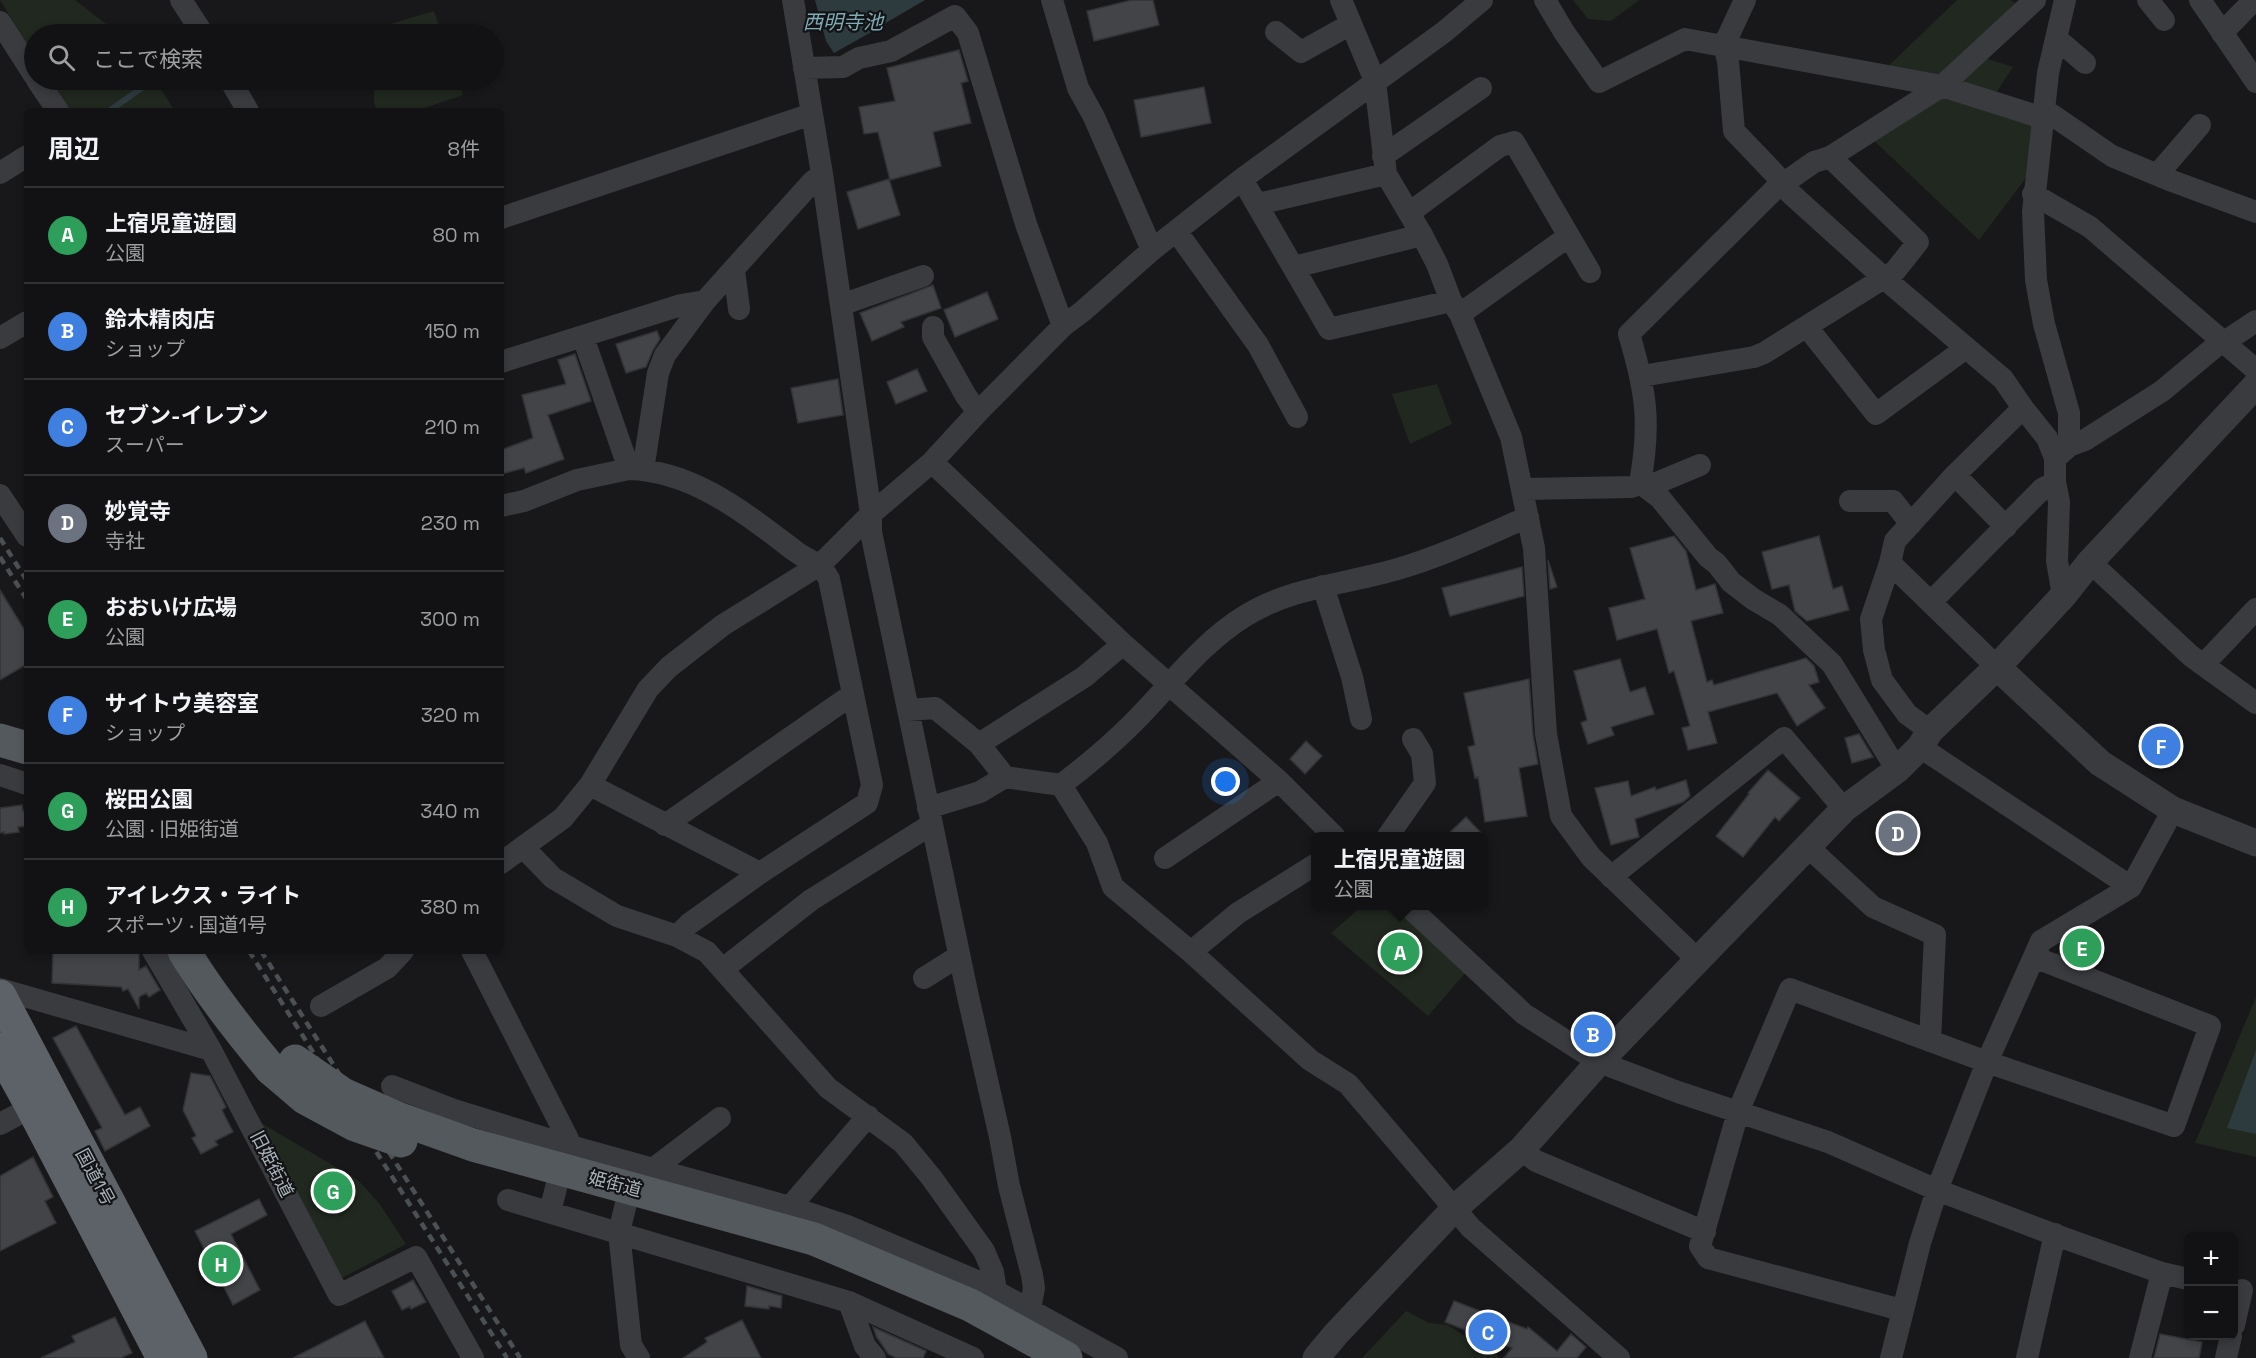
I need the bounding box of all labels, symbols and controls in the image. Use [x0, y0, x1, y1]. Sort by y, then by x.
water label: 西明寺池 [803, 9, 885, 35]
search box [24, 24, 504, 90]
icon: search [45, 41, 78, 74]
text: ここで検索 [93, 45, 203, 73]
text: 周辺 [48, 132, 100, 166]
text: 8件 [448, 136, 480, 162]
text: 上宿児童遊園 [105, 209, 237, 237]
text: A [61, 222, 74, 248]
text: 80 m [432, 222, 480, 248]
text: 公園 [105, 240, 145, 266]
text: 鈴木精肉店 [105, 305, 215, 333]
text: B [61, 318, 74, 344]
text: 150 m [425, 318, 480, 344]
text: ショップ [105, 336, 185, 362]
text: セブン-イレブン [105, 401, 269, 429]
text: C [61, 414, 74, 440]
text: 210 m [424, 414, 480, 440]
text: スーパー [105, 432, 185, 458]
text: 妙覚寺 [105, 497, 171, 525]
text: D [61, 510, 74, 536]
text: 230 m [421, 510, 480, 536]
text: 寺社 [105, 528, 145, 554]
text: おおいけ広場 [105, 593, 237, 621]
text: E [62, 606, 73, 632]
text: 300 m [420, 606, 480, 632]
text: 公園 [105, 624, 145, 650]
text: サイトウ美容室 [105, 689, 259, 717]
text: F [62, 702, 73, 728]
text: 320 m [421, 702, 480, 728]
text: ショップ [105, 720, 185, 746]
pin: F [2142, 724, 2180, 768]
your location [1211, 767, 1240, 796]
text: 桜田公園 [105, 785, 193, 813]
text: G [61, 798, 74, 824]
text: 340 m [420, 798, 480, 824]
pin: D [1878, 810, 1918, 856]
text: 公園 · 旧姫街道 [105, 816, 239, 842]
popup [1311, 832, 1488, 910]
text: 上宿児童遊園 [1333, 845, 1466, 873]
text: 公園 [1333, 876, 1373, 902]
text: アイレクス・ライト [105, 881, 301, 909]
text: H [61, 894, 74, 920]
text: 380 m [420, 894, 480, 920]
text: スポーツ · 国道1号 [105, 912, 267, 938]
pin: E [2062, 926, 2102, 970]
pin: A [1380, 930, 1420, 974]
pin: B [1574, 1012, 1612, 1056]
street label: 旧姫街道 [246, 1126, 299, 1201]
street label: 国道1号 [71, 1144, 120, 1209]
street label: 姫街道 [586, 1165, 644, 1202]
pin: G [314, 1168, 352, 1214]
map controls [2184, 1232, 2238, 1340]
button: + [2184, 1232, 2238, 1286]
pin: H [202, 1242, 240, 1286]
button: − [2184, 1286, 2238, 1340]
pin: C [1468, 1310, 1508, 1354]

